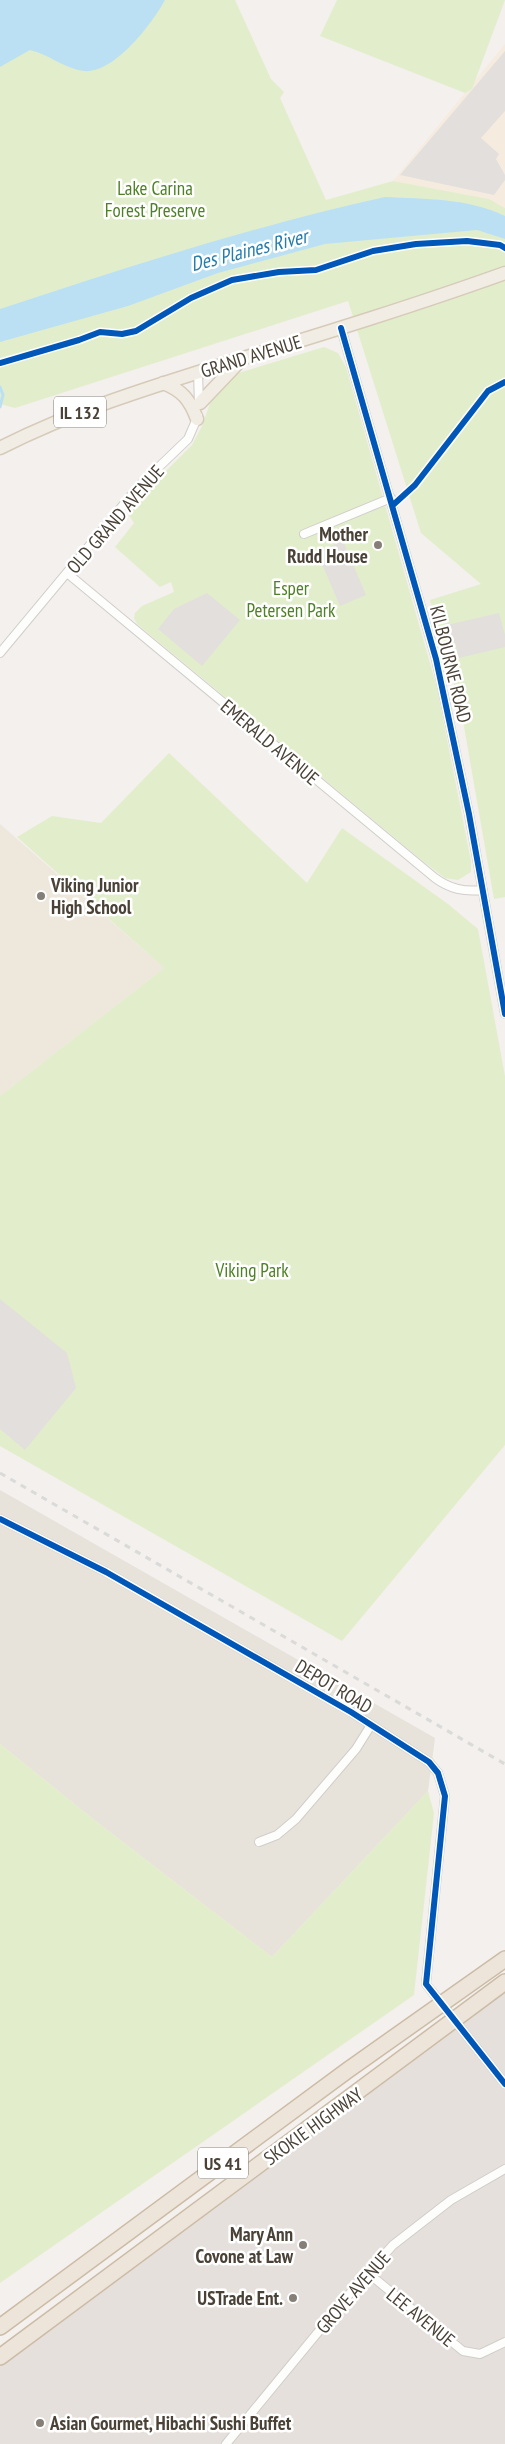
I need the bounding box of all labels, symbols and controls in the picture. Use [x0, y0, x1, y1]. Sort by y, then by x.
park label: Lake Carina Forest Preserve [105, 176, 205, 222]
water label: Des Plaines River [188, 222, 312, 277]
street label: GRAND AVENUE [198, 329, 304, 383]
road number: IL 132 [54, 397, 106, 428]
street label: OLD GRAND AVENUE [61, 460, 169, 578]
place label: Mother Rudd House [287, 522, 368, 568]
marker: Mother Rudd House [372, 539, 384, 551]
park label: Esper Petersen Park [247, 576, 336, 622]
street label: KILBOURNE ROAD [425, 603, 477, 725]
street label: EMERALD AVENUE [216, 694, 324, 790]
place label: Viking Junior High School [50, 873, 139, 919]
marker: Viking Junior High School [35, 890, 47, 902]
park label: Viking Park [214, 1258, 289, 1282]
street label: DEPOT ROAD [291, 1654, 377, 1718]
street label: SKOKIE HIGHWAY [259, 2082, 367, 2170]
road number: US 41 [198, 2148, 248, 2178]
place label: Mary Ann Covone at Law [196, 2222, 294, 2268]
marker: Mary Ann Covone at Law [297, 2239, 309, 2251]
street label: GROVE AVENUE [311, 2246, 395, 2338]
street label: LEE AVENUE [382, 2282, 460, 2352]
place label: USTrade Ent. [197, 2286, 283, 2310]
marker: USTrade Ent. [287, 2292, 299, 2304]
place label: Asian Gourmet, Hibachi Sushi Buffet [49, 2411, 292, 2435]
marker: Asian Gourmet, Hibachi Sushi Buffet [34, 2417, 46, 2429]

